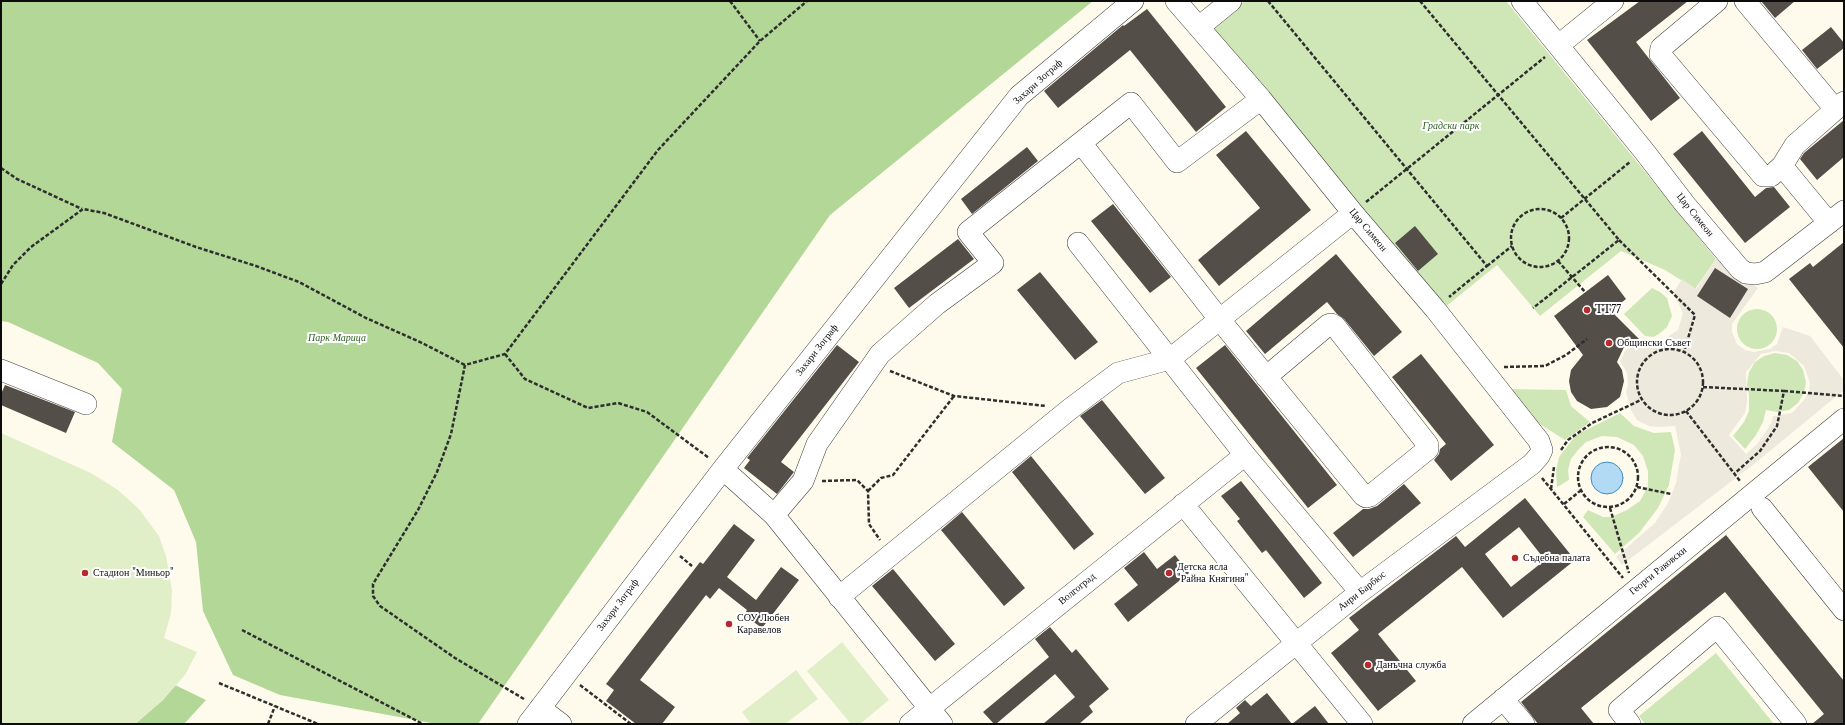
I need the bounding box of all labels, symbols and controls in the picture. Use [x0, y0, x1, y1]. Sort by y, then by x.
street label: Захари Зограф [1011, 57, 1065, 107]
park label: Градски парк [1422, 120, 1480, 132]
street label: Цар Симеон [1674, 191, 1716, 239]
street label: Цар Симеон [1346, 206, 1390, 254]
place label: TT77 [1595, 304, 1621, 316]
marker: TT77 [1582, 305, 1592, 315]
street label: Захари Зограф [793, 322, 841, 378]
park label: Парк Марица [308, 332, 366, 344]
place label: Общински Съвет [1617, 337, 1691, 349]
marker: Общински Съвет [1604, 338, 1614, 348]
street label: Георги Раковски [1627, 544, 1689, 598]
place label: Съдебна палата [1523, 552, 1590, 564]
marker: Съдебна палата [1510, 553, 1520, 563]
place label: Детска ясла "Райна Княгиня" [1177, 561, 1248, 584]
place label: Стадион "Миньор" [93, 567, 174, 579]
marker: Стадион "Миньор" [80, 568, 90, 578]
marker: Детска ясла "Райна Княгиня" [1164, 568, 1174, 578]
street label: Анри Барбюс [1335, 568, 1389, 614]
street label: Волгоград [1056, 570, 1098, 608]
street label: Захари Зограф [595, 577, 641, 633]
place label: СОУ Любен Каравелов [737, 612, 789, 636]
marker: СОУ Любен Каравелов [724, 619, 734, 629]
place label: Данъчна служба [1376, 659, 1446, 671]
marker: Данъчна служба [1363, 660, 1373, 670]

